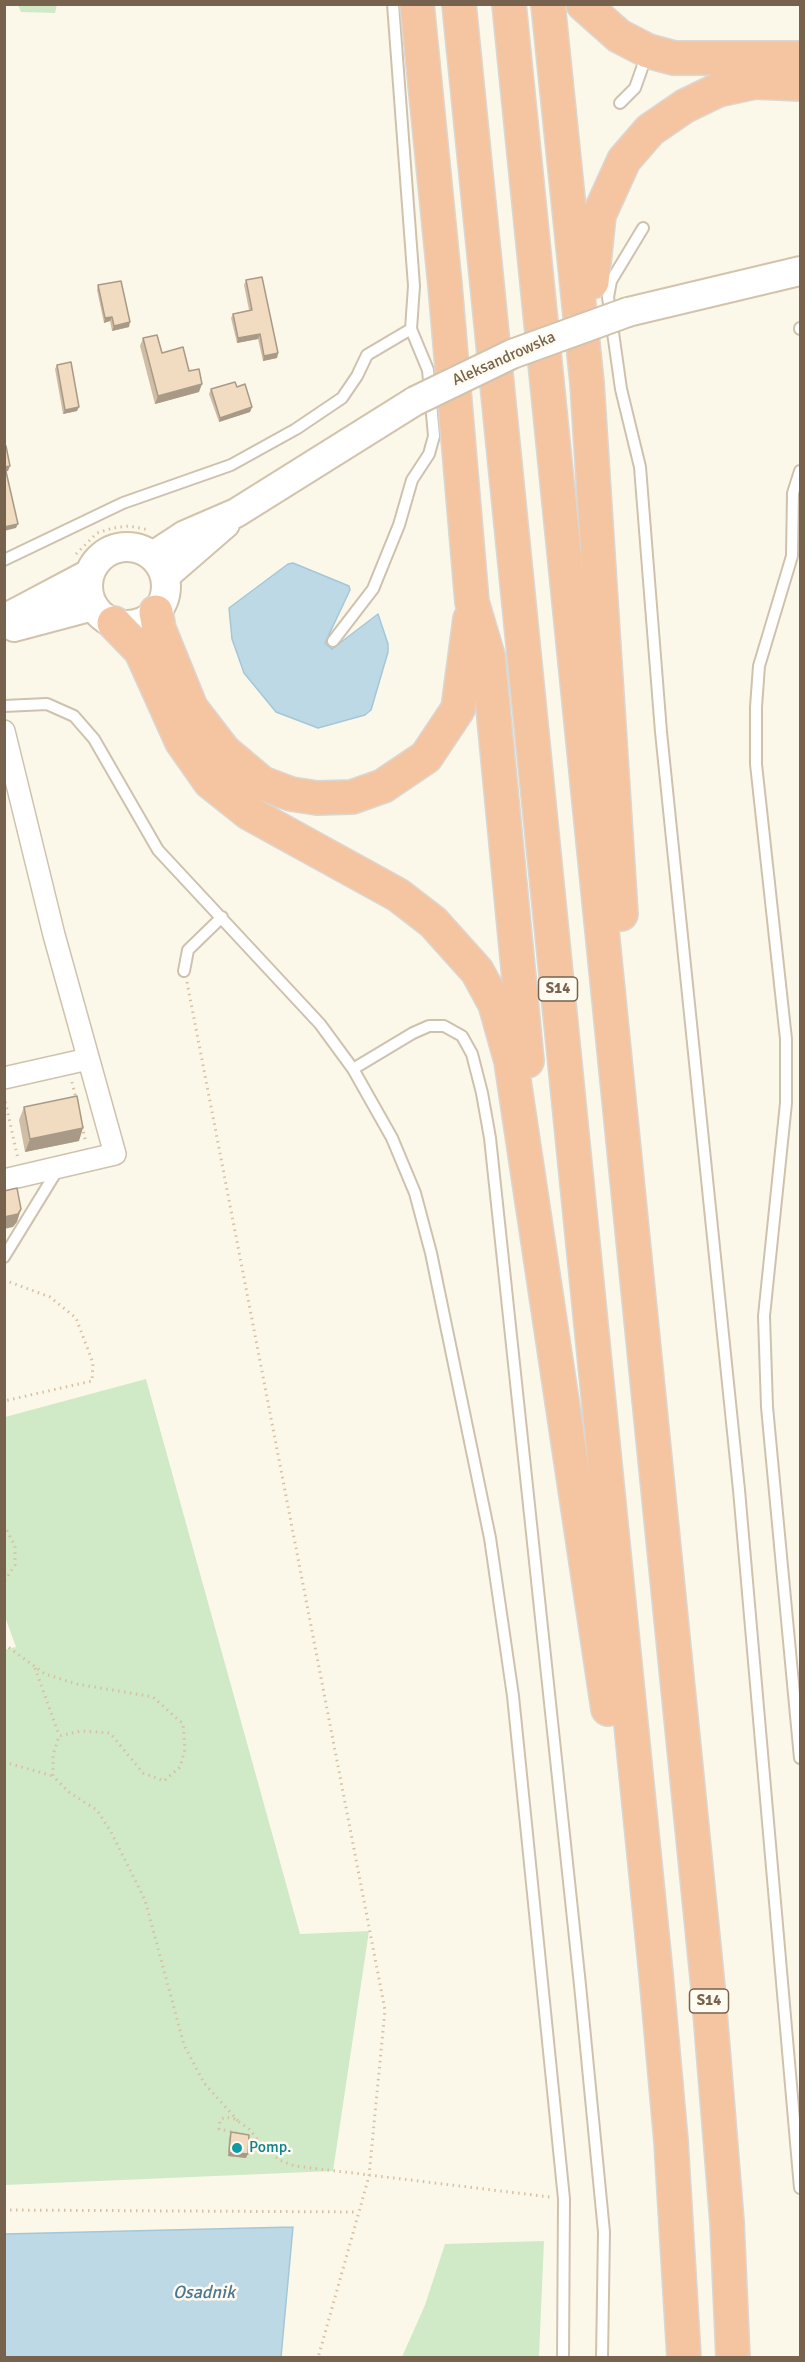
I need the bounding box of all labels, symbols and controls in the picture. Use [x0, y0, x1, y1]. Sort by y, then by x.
street label: Aleksandrowska [449, 328, 559, 390]
road number: S14 [538, 977, 578, 1001]
road number: S14 [690, 1989, 728, 2013]
place label: Pomp. [249, 2138, 291, 2158]
marker: Pomp. [230, 2141, 244, 2155]
water label: Osadnik [173, 2282, 235, 2304]

